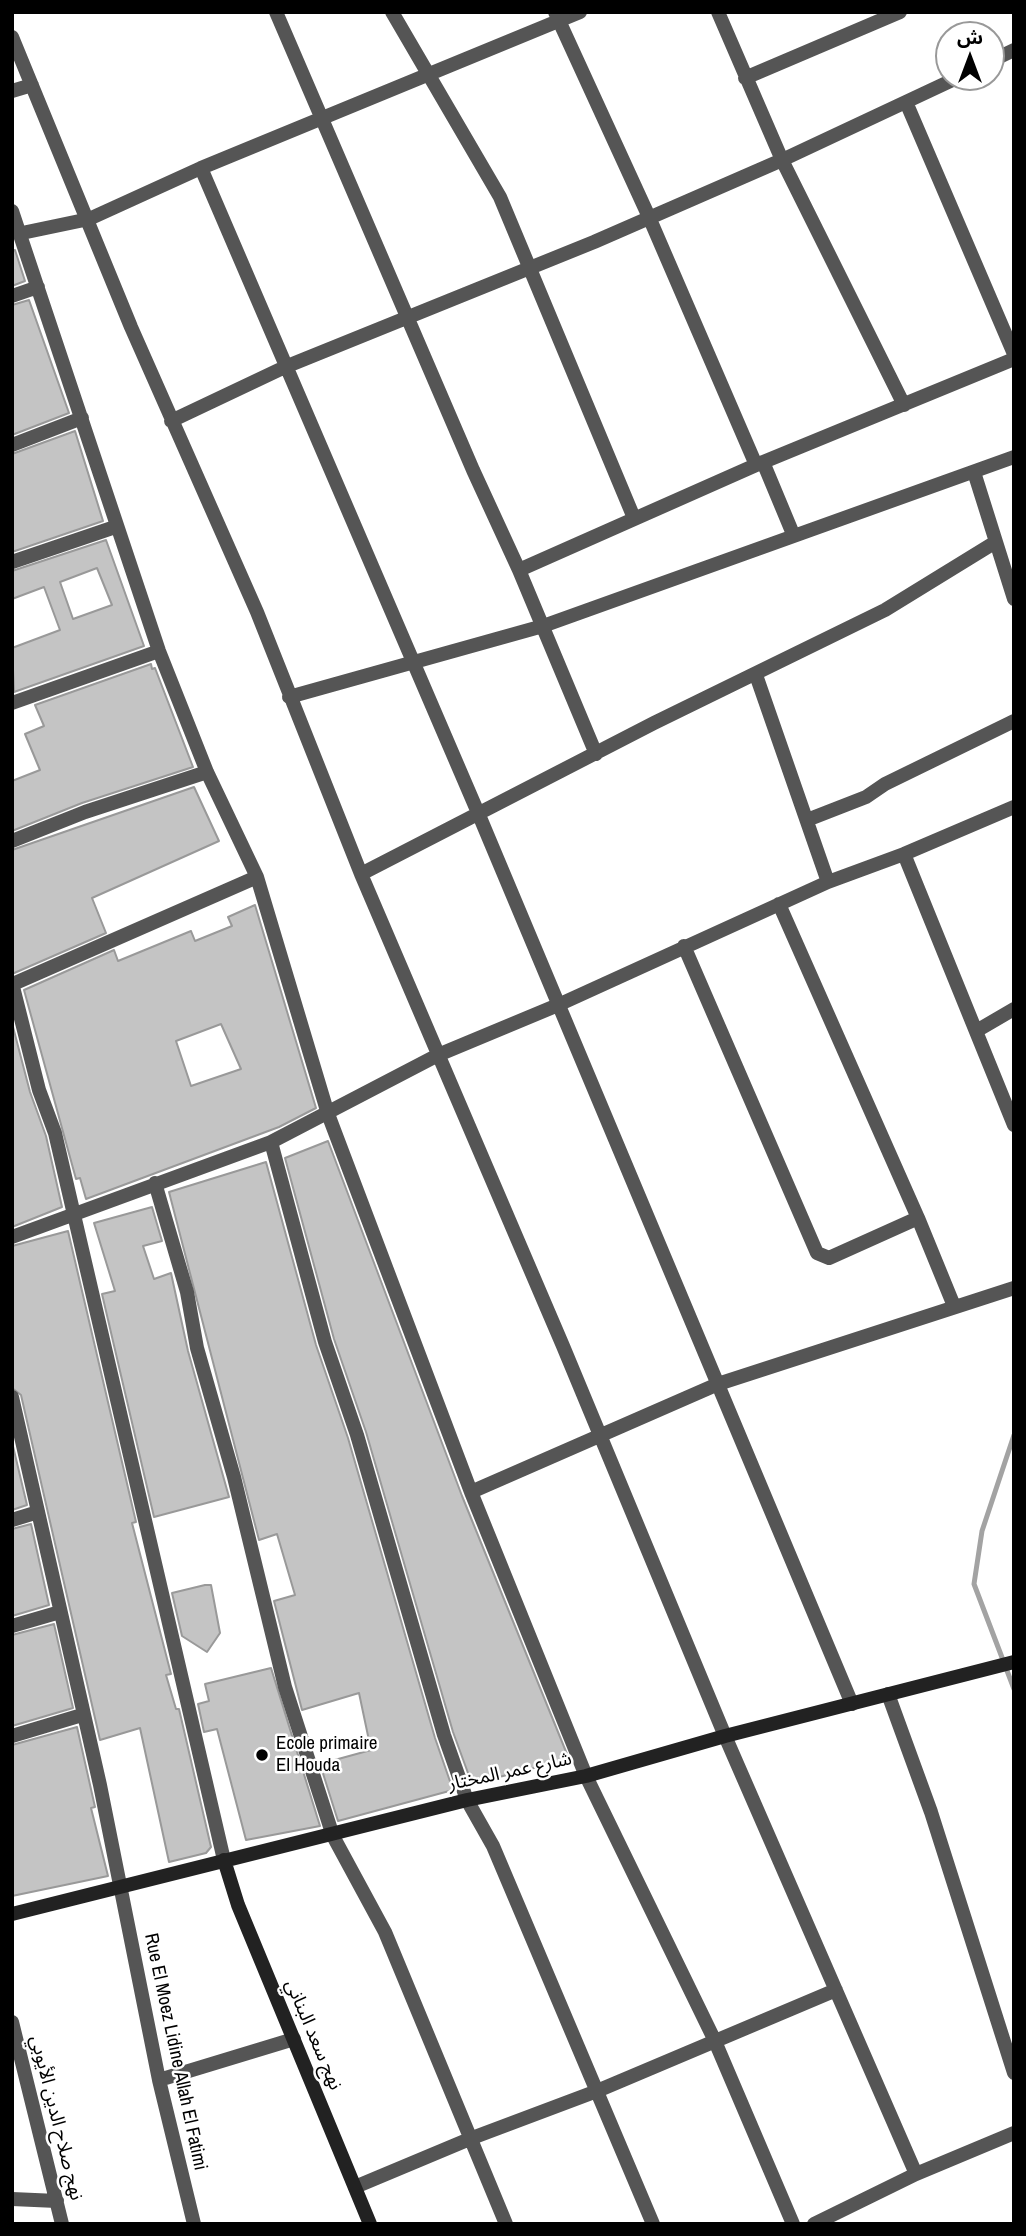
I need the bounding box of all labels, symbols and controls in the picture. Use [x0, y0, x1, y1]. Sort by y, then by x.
north arrow [935, 21, 1005, 91]
text: ش [957, 24, 983, 50]
place label: Ecole primaire El Houda [276, 1733, 377, 1777]
marker: Ecole primaire El Houda [254, 1747, 270, 1763]
street label: شارع عمر المختار [446, 1748, 574, 1796]
street label: Rue El Moez Lidine Allah El Fatimi [139, 1931, 211, 2173]
street label: نهج سعد البناني [279, 1976, 347, 2094]
street label: نهج صلاح الدين الأيوبي [24, 2033, 88, 2203]

